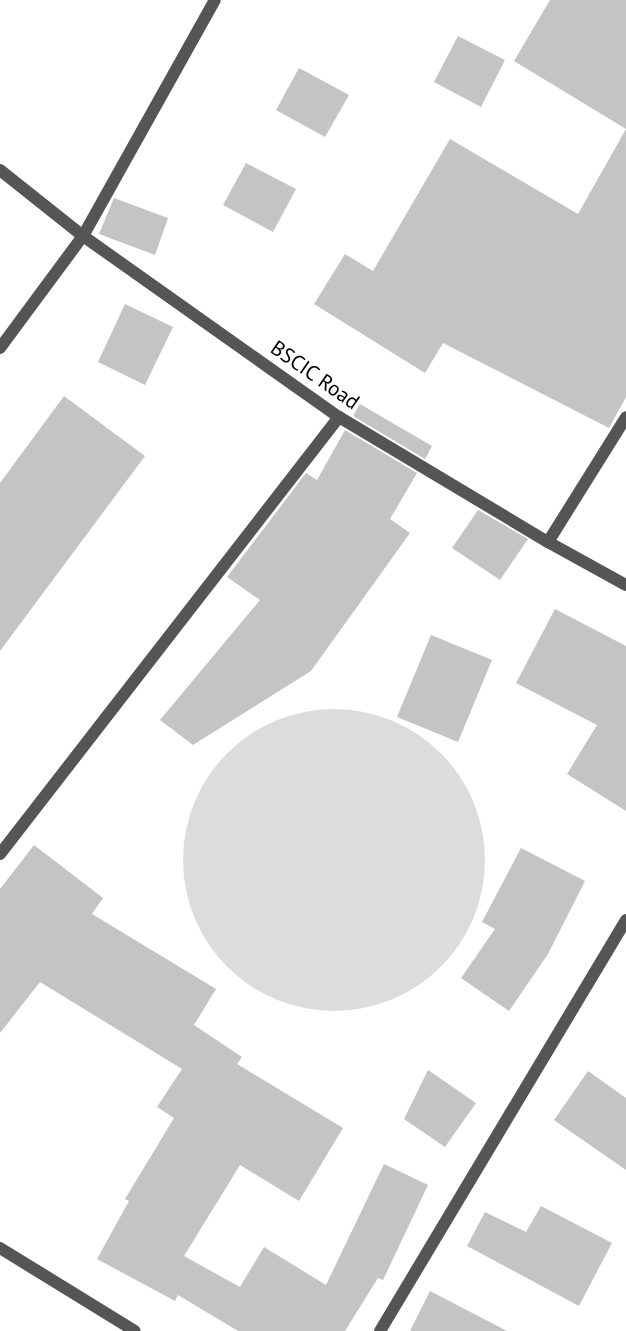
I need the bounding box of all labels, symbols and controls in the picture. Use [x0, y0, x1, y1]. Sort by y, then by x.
street label: BSCIC Road [265, 335, 365, 415]

